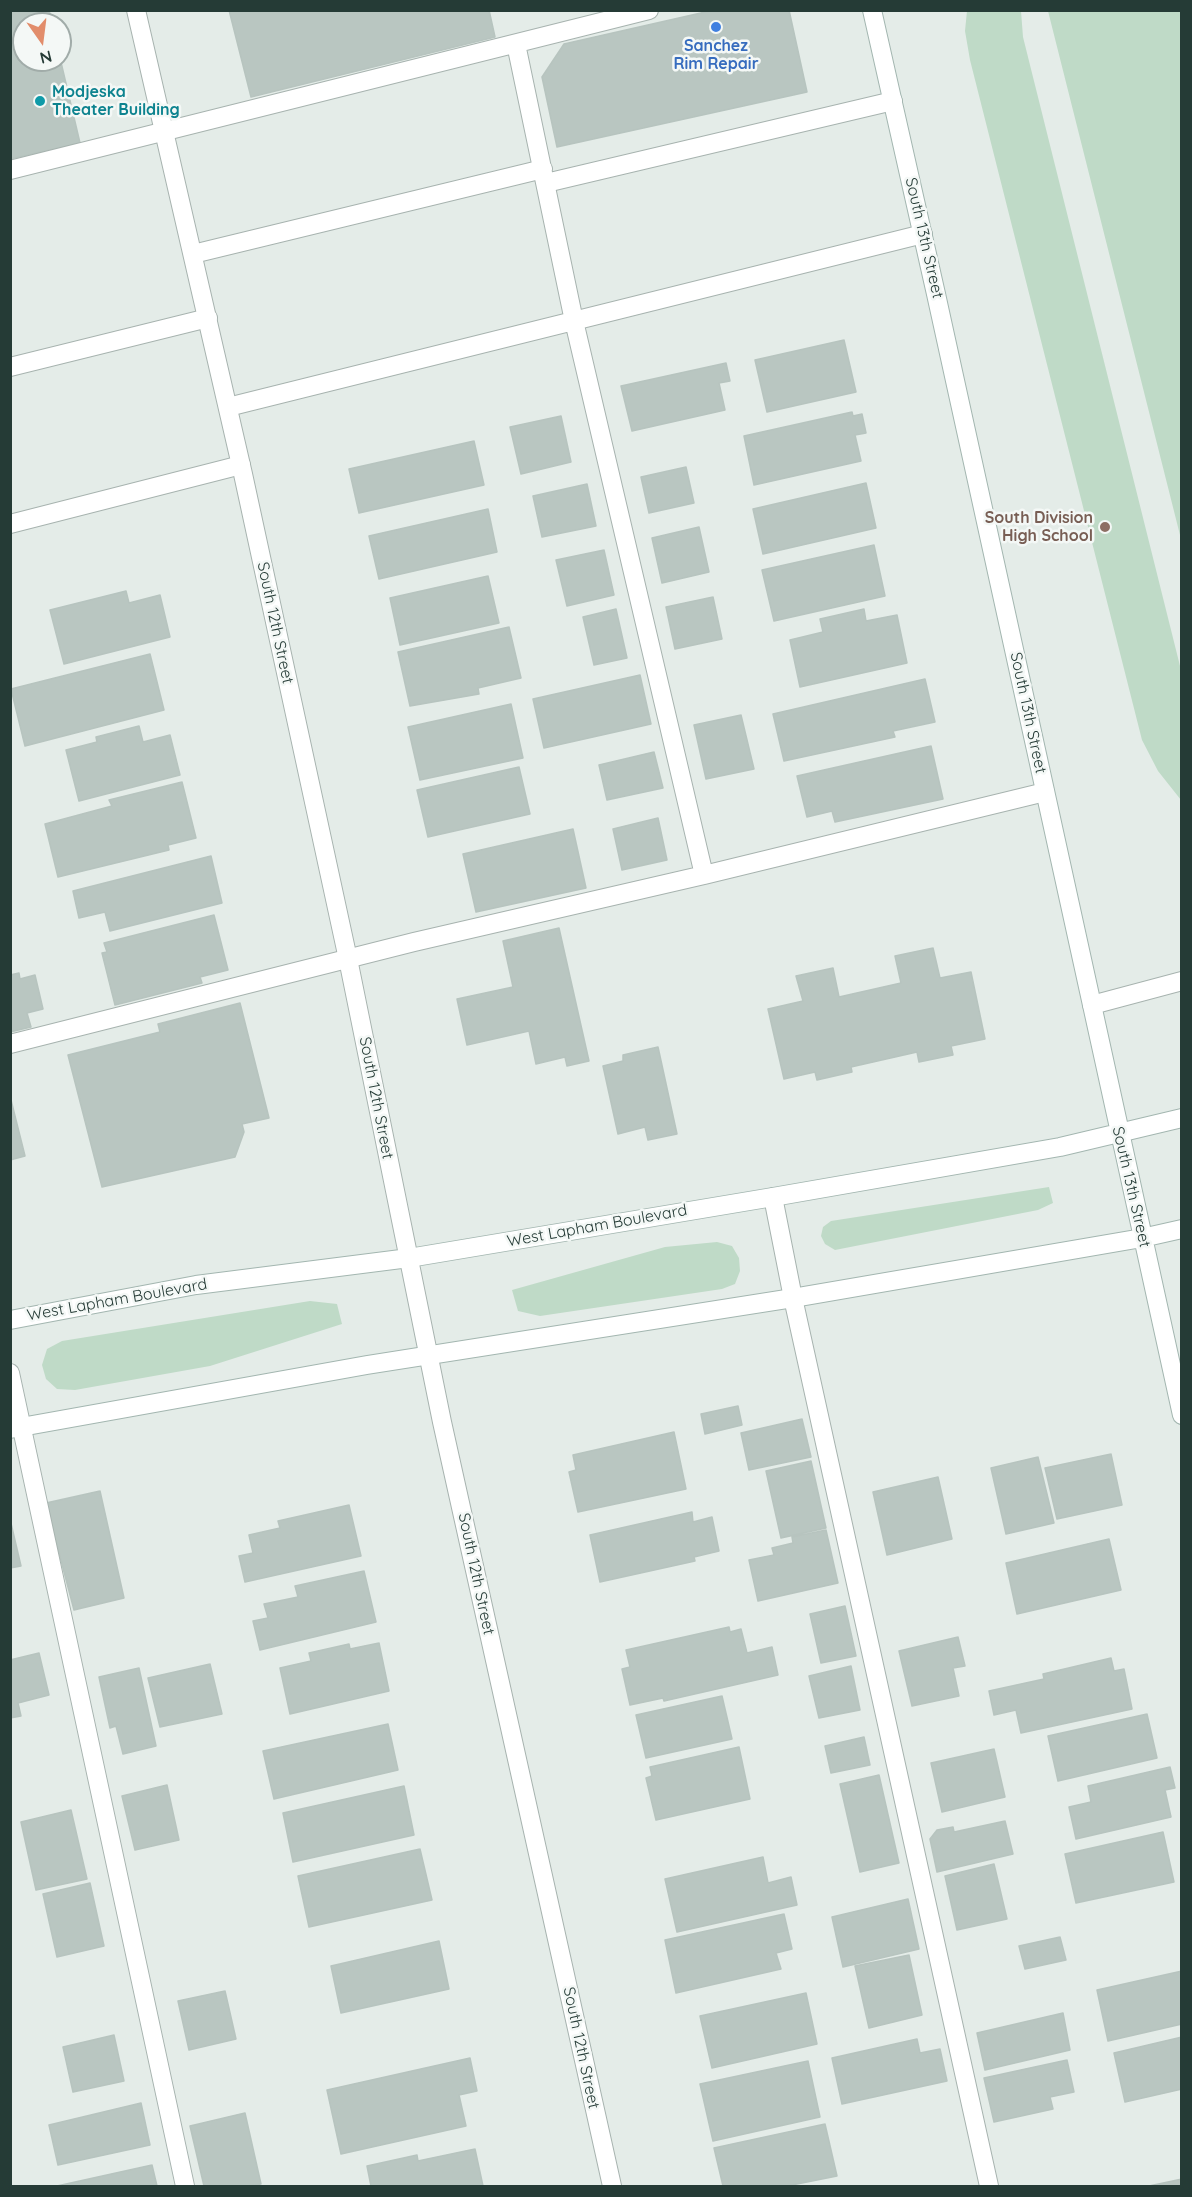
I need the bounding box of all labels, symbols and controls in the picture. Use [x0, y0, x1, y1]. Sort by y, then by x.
north arrow [12, 12, 72, 72]
marker: Sanchez Rim Repair [709, 20, 723, 34]
place label: Sanchez Rim Repair [673, 36, 759, 74]
text: N [38, 46, 54, 69]
place label: Modjeska Theater Building [52, 82, 180, 120]
marker: Modjeska Theater Building [33, 94, 47, 108]
street label: South 13th Street [901, 176, 947, 300]
place label: South Division High School [985, 508, 1093, 546]
marker: South Division High School [1098, 520, 1112, 534]
street label: South 12th Street [253, 560, 297, 686]
street label: South 13th Street [1006, 651, 1050, 775]
street label: South 12th Street [355, 1035, 397, 1161]
street label: South 13th Street [1108, 1125, 1154, 1249]
street label: West Lapham Boulevard [505, 1201, 689, 1251]
street label: West Lapham Boulevard [25, 1275, 209, 1325]
street label: South 12th Street [454, 1511, 498, 1637]
street label: South 12th Street [559, 1985, 603, 2111]

